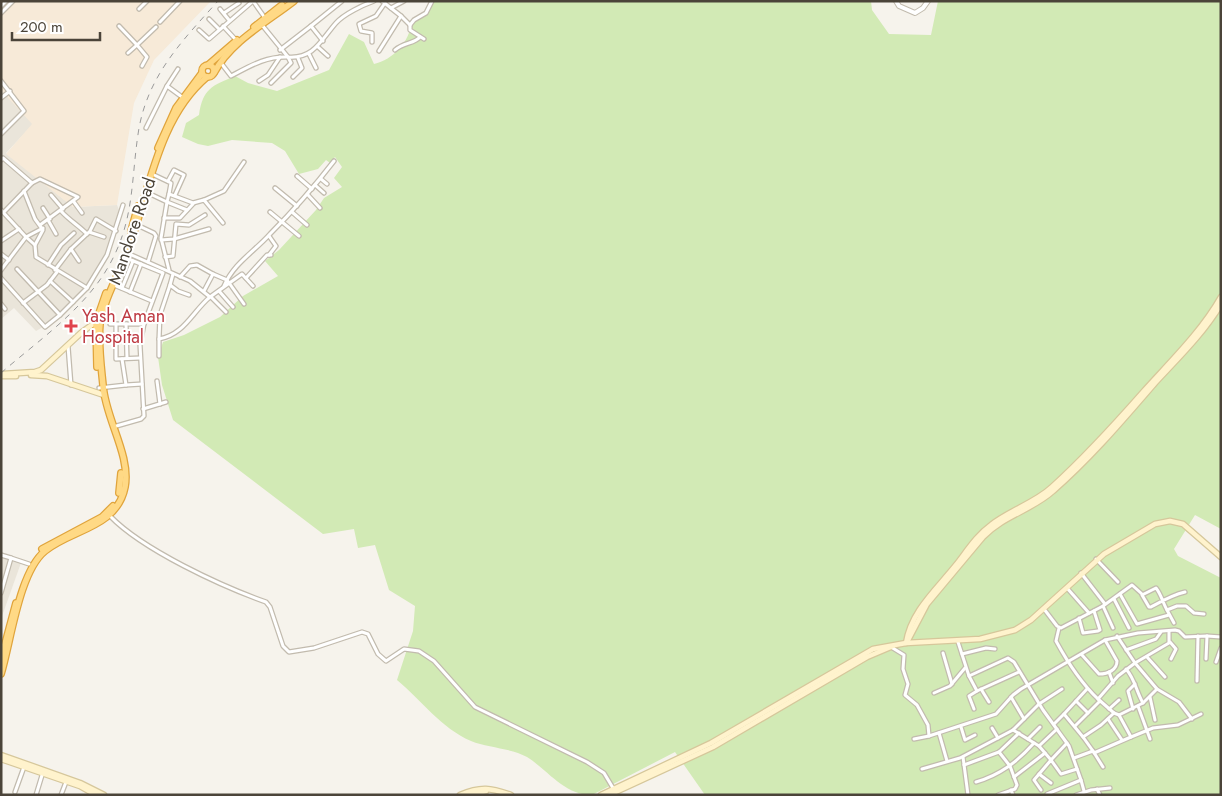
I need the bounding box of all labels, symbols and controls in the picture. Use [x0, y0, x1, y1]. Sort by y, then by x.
scale bar [12, 10, 100, 42]
text: 200 m [20, 16, 63, 38]
street label: Mandore Road [101, 174, 163, 288]
place label: Yash Aman Hospital [82, 303, 165, 350]
marker: Yash Aman Hospital [64, 319, 78, 333]

